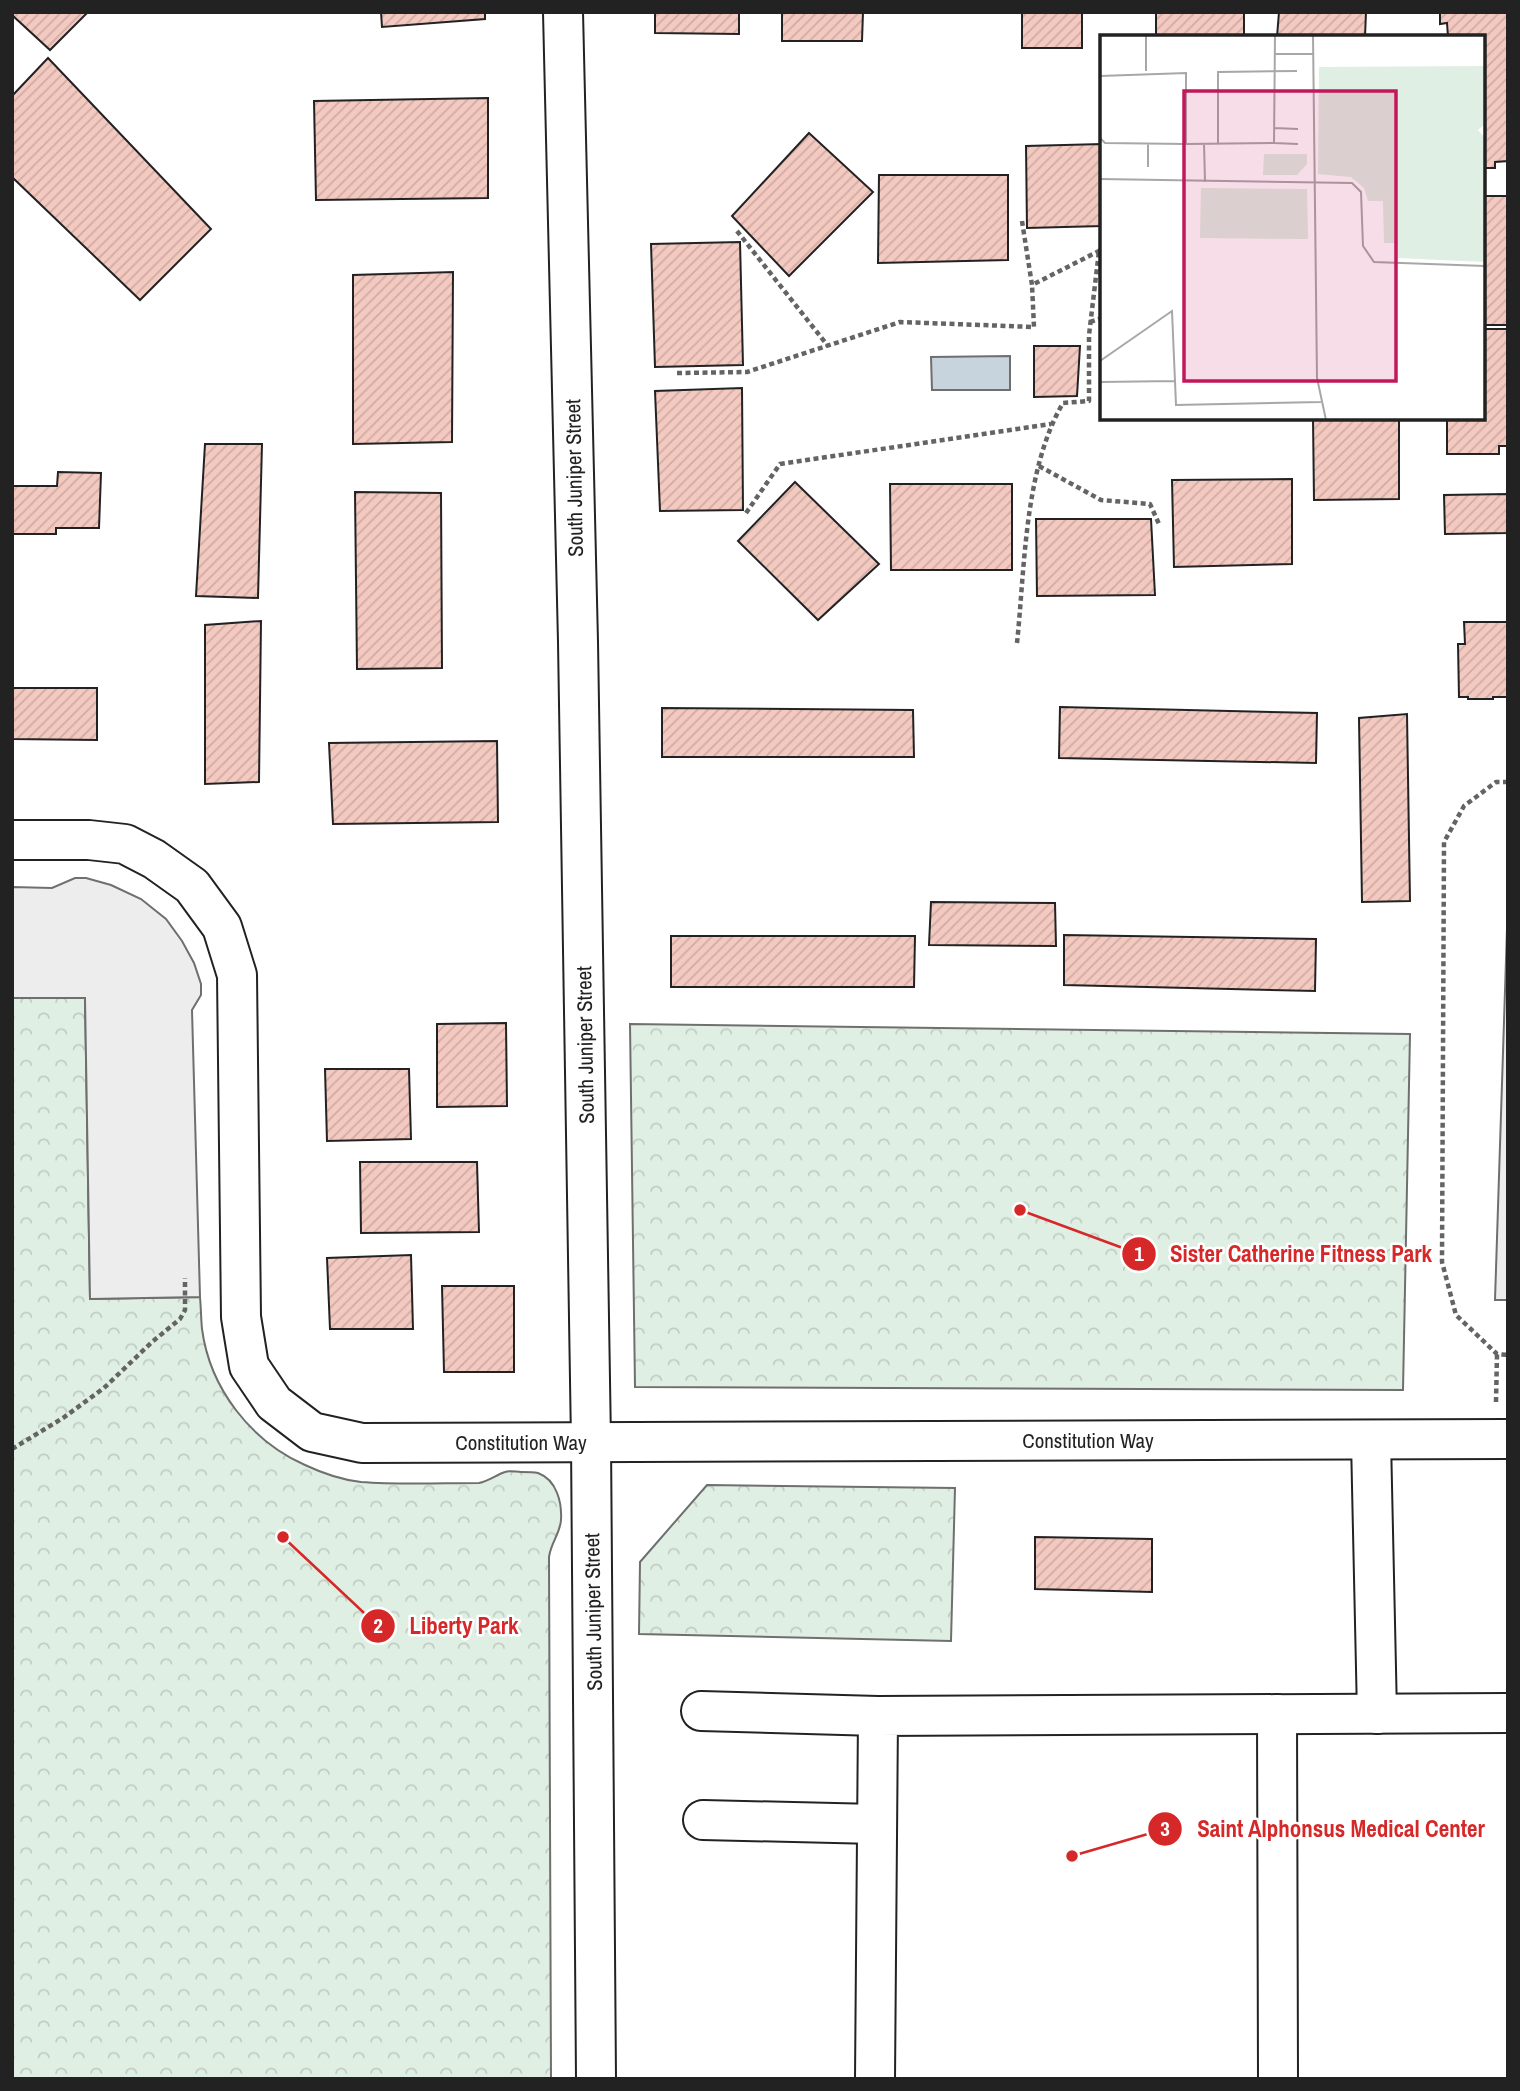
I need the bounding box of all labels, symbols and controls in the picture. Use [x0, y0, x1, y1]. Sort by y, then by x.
inset map [1100, 35, 1485, 420]
street label: South Juniper Street [558, 399, 590, 557]
street label: South Juniper Street [569, 966, 601, 1124]
callout: Sister Catherine Fitness Park [1121, 1232, 1446, 1276]
text: Sister Catherine Fitness Park [1170, 1238, 1433, 1269]
text: 1 [1134, 1239, 1144, 1268]
street label: Constitution Way [1022, 1426, 1154, 1455]
street label: Constitution Way [455, 1428, 587, 1457]
street label: South Juniper Street [577, 1533, 609, 1691]
callout: Liberty Park [360, 1604, 532, 1648]
text: Liberty Park [409, 1610, 519, 1641]
text: 2 [373, 1611, 383, 1640]
callout: Saint Alphonsus Medical Center [1148, 1807, 1499, 1851]
text: Saint Alphonsus Medical Center [1197, 1813, 1485, 1844]
text: 3 [1160, 1814, 1170, 1843]

